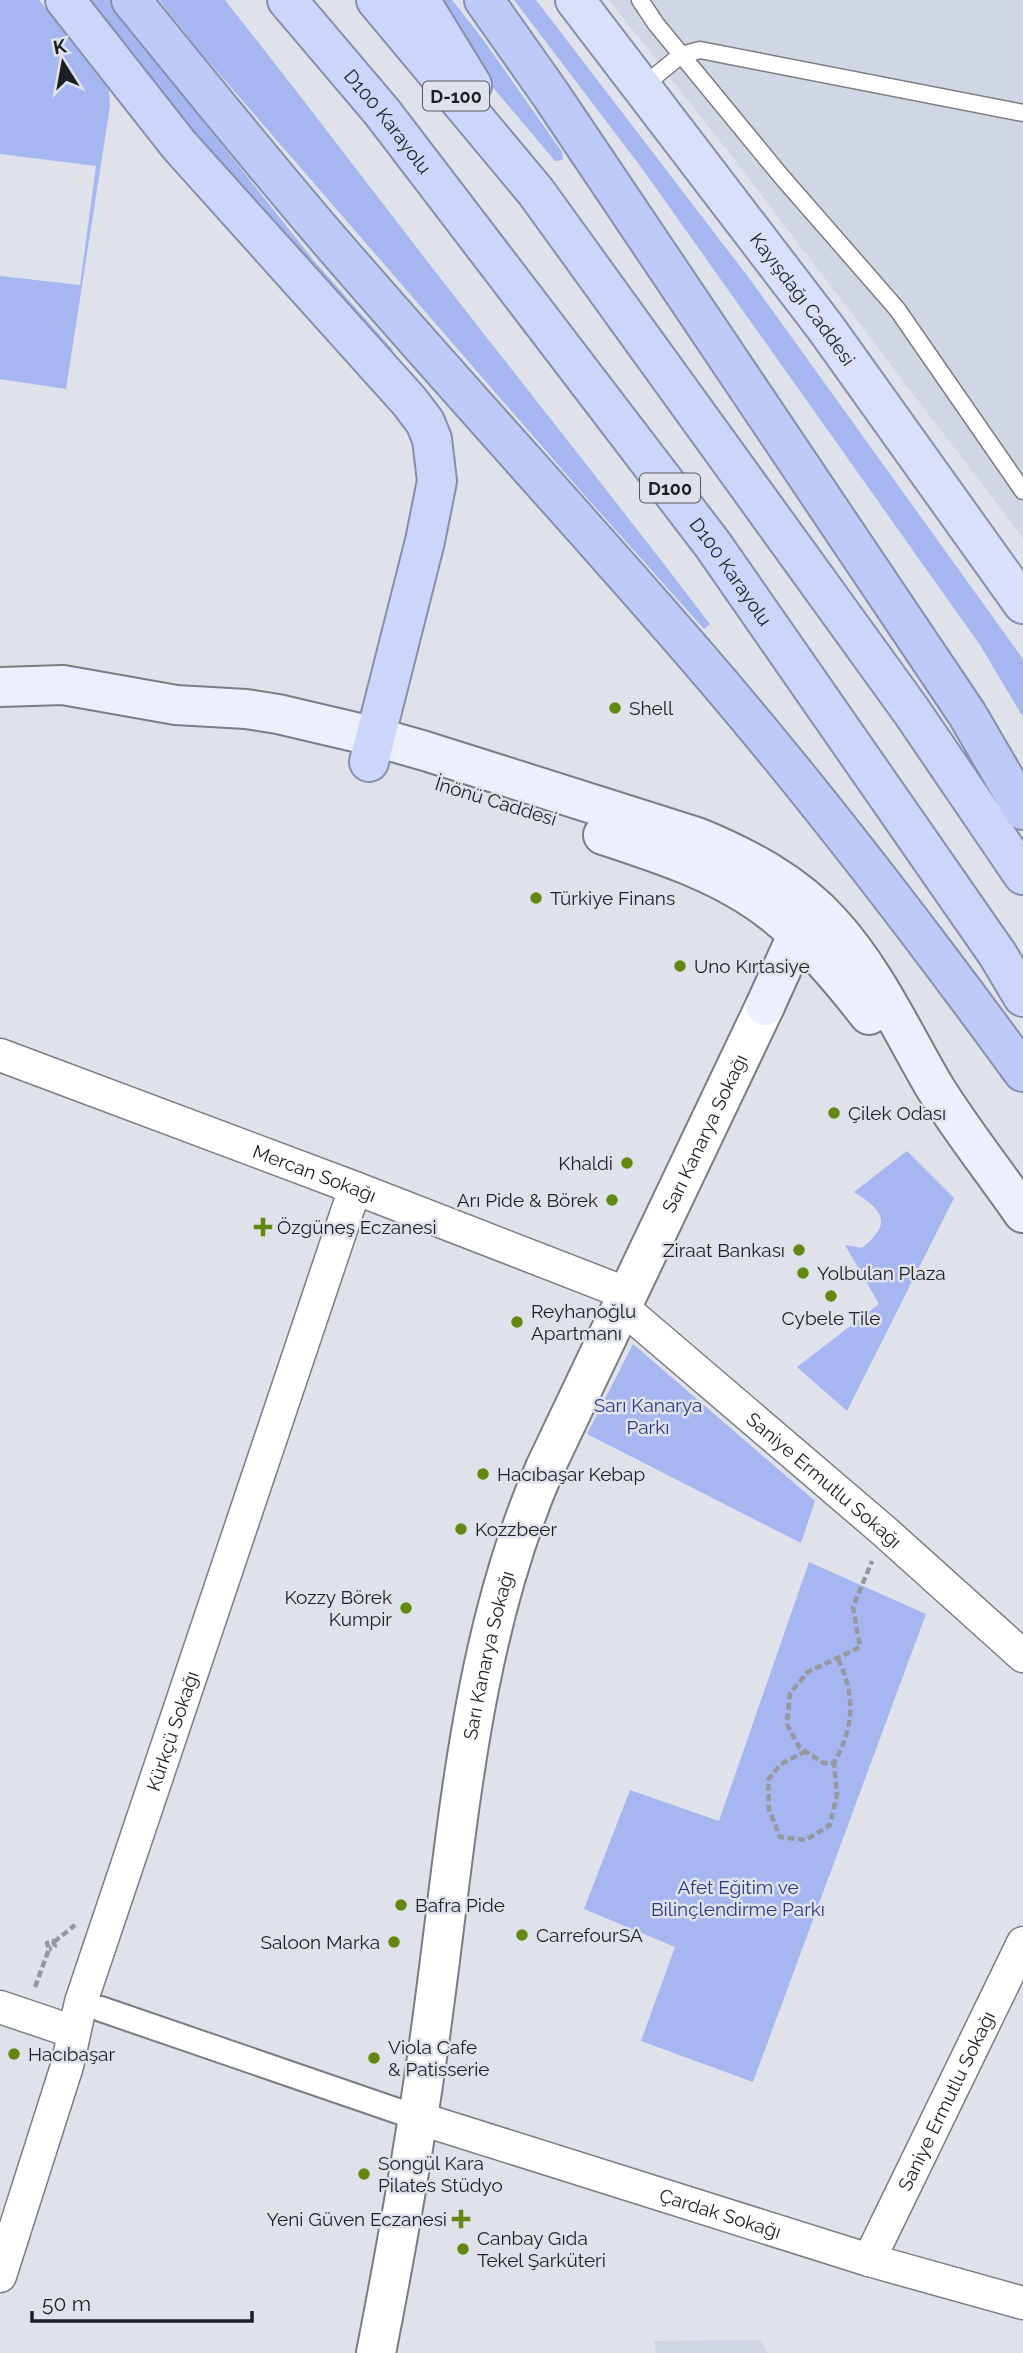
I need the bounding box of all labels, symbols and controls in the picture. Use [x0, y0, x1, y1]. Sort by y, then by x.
north arrow [28, 28, 98, 98]
text: K [51, 34, 68, 58]
street label: D100 Karayolu [340, 65, 436, 178]
road number: D-100 [423, 82, 489, 110]
street label: Kayışdağı Caddesi [746, 228, 860, 370]
road number: D100 [640, 474, 700, 502]
street label: D100 Karayolu [685, 513, 777, 630]
place label: Shell [629, 697, 674, 719]
marker: Shell [607, 700, 623, 716]
street label: İnönü Caddesi [433, 772, 559, 830]
place label: Türkiye Finans [550, 887, 675, 909]
marker: Türkiye Finans [528, 890, 544, 906]
place label: Uno Kırtasiye [694, 955, 810, 977]
marker: Uno Kırtasiye [672, 958, 688, 974]
street label: Sarı Kanarya Sokağı [657, 1051, 751, 1216]
place label: Çilek Odası [848, 1102, 946, 1124]
marker: Çilek Odası [826, 1105, 842, 1121]
street label: Mercan Sokağı [250, 1140, 379, 1206]
place label: Khaldi [558, 1152, 613, 1174]
marker: Khaldi [619, 1155, 635, 1171]
place label: Arı Pide & Börek [457, 1189, 598, 1211]
marker: Arı Pide & Börek [604, 1192, 620, 1208]
place label: Özgüneş Eczanesi [277, 1216, 437, 1238]
marker: Özgüneş Eczanesi [255, 1219, 271, 1235]
place label: Ziraat Bankası [663, 1239, 785, 1261]
marker: Ziraat Bankası [791, 1242, 807, 1258]
place label: Yolbulan Plaza [817, 1262, 946, 1284]
marker: Yolbulan Plaza [795, 1265, 811, 1281]
marker: Cybele Tile [823, 1288, 839, 1304]
place label: Reyhanoğlu Apartmanı [531, 1300, 636, 1344]
place label: Cybele Tile [782, 1307, 880, 1329]
marker: Reyhanoğlu Apartmanı [509, 1314, 525, 1330]
park label: Sarı Kanarya Parkı [594, 1394, 702, 1438]
street label: Saniye Ermutlu Sokağı [742, 1408, 906, 1552]
place label: Hacıbaşar Kebap [497, 1463, 645, 1485]
marker: Hacıbaşar Kebap [475, 1466, 491, 1482]
place label: Kozzbeer [475, 1518, 557, 1540]
marker: Kozzbeer [453, 1521, 469, 1537]
street label: Sarı Kanarya Sokağı [459, 1568, 518, 1741]
place label: Kozzy Börek Kumpir [284, 1586, 392, 1630]
marker: Kozzy Börek Kumpir [398, 1600, 414, 1616]
street label: Kürkçü Sokağı [142, 1668, 203, 1794]
park label: Afet Eğitim ve Bilinçlendirme Parkı [651, 1876, 825, 1920]
place label: Bafra Pide [415, 1894, 505, 1916]
marker: Bafra Pide [393, 1897, 409, 1913]
place label: CarrefourSA [536, 1924, 643, 1946]
marker: CarrefourSA [514, 1927, 530, 1943]
place label: Saloon Marka [260, 1931, 380, 1953]
marker: Saloon Marka [386, 1934, 402, 1950]
street label: Saniye Ermutlu Sokağı [893, 2007, 999, 2194]
place label: Viola Cafe & Patisserie [388, 2036, 490, 2080]
place label: Hacıbaşar [28, 2043, 115, 2065]
marker: Hacıbaşar [6, 2046, 22, 2062]
marker: Viola Cafe & Patisserie [366, 2050, 382, 2066]
place label: Songül Kara Pilates Stüdyo [378, 2152, 503, 2196]
marker: Songül Kara Pilates Stüdyo [356, 2166, 372, 2182]
street label: Çardak Sokağı [657, 2184, 784, 2243]
place label: Yeni Güven Eczanesi [266, 2208, 447, 2230]
marker: Yeni Güven Eczanesi [453, 2211, 469, 2227]
place label: Canbay Gıda Tekel Şarküteri [477, 2227, 606, 2271]
marker: Canbay Gıda Tekel Şarküteri [455, 2241, 471, 2257]
scale bar [32, 2280, 252, 2324]
text: 50 m [42, 2291, 91, 2316]

